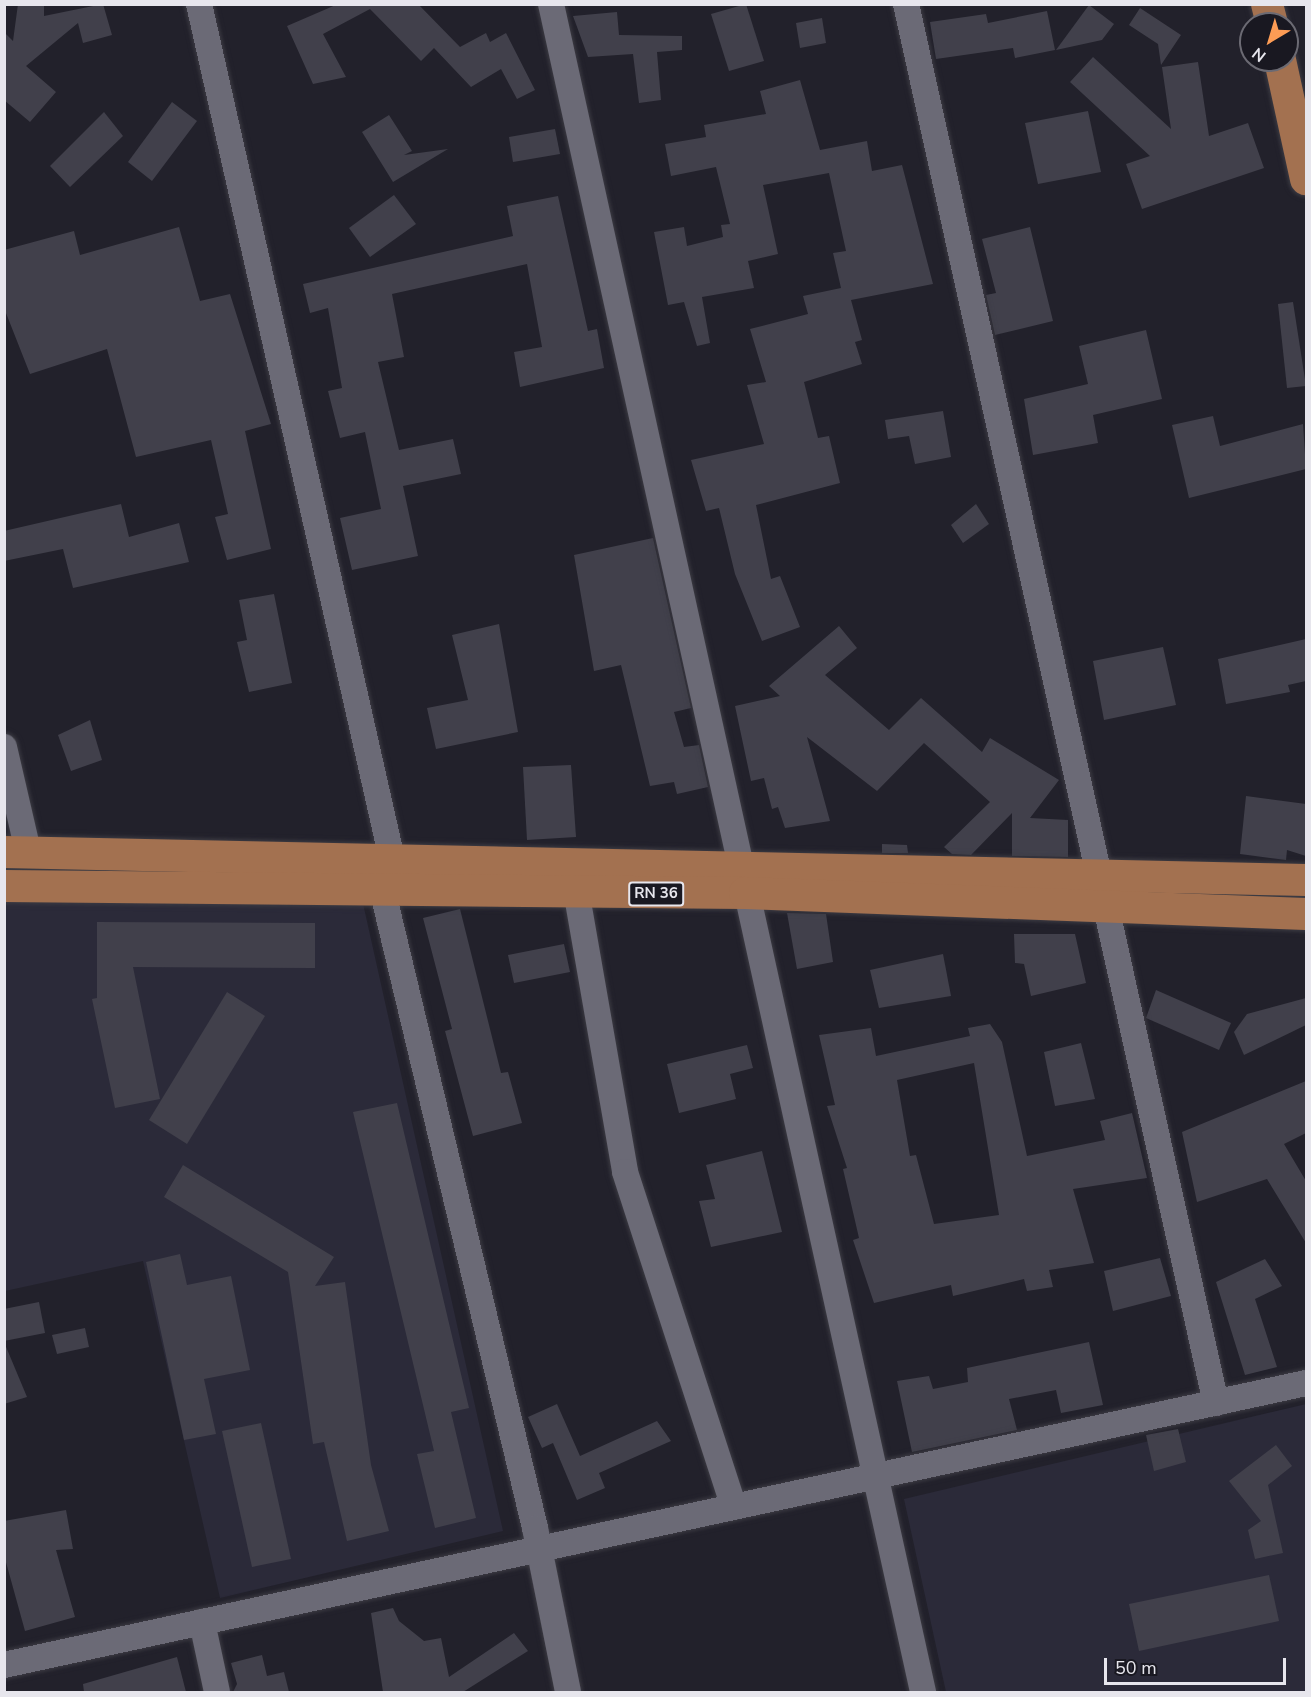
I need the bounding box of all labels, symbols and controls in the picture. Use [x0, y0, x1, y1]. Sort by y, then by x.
north arrow [1239, 12, 1299, 72]
text: N [1248, 42, 1271, 67]
road number: RN 36 [628, 882, 684, 906]
scale bar [1107, 1646, 1288, 1684]
text: 50 m [1115, 1656, 1157, 1680]

